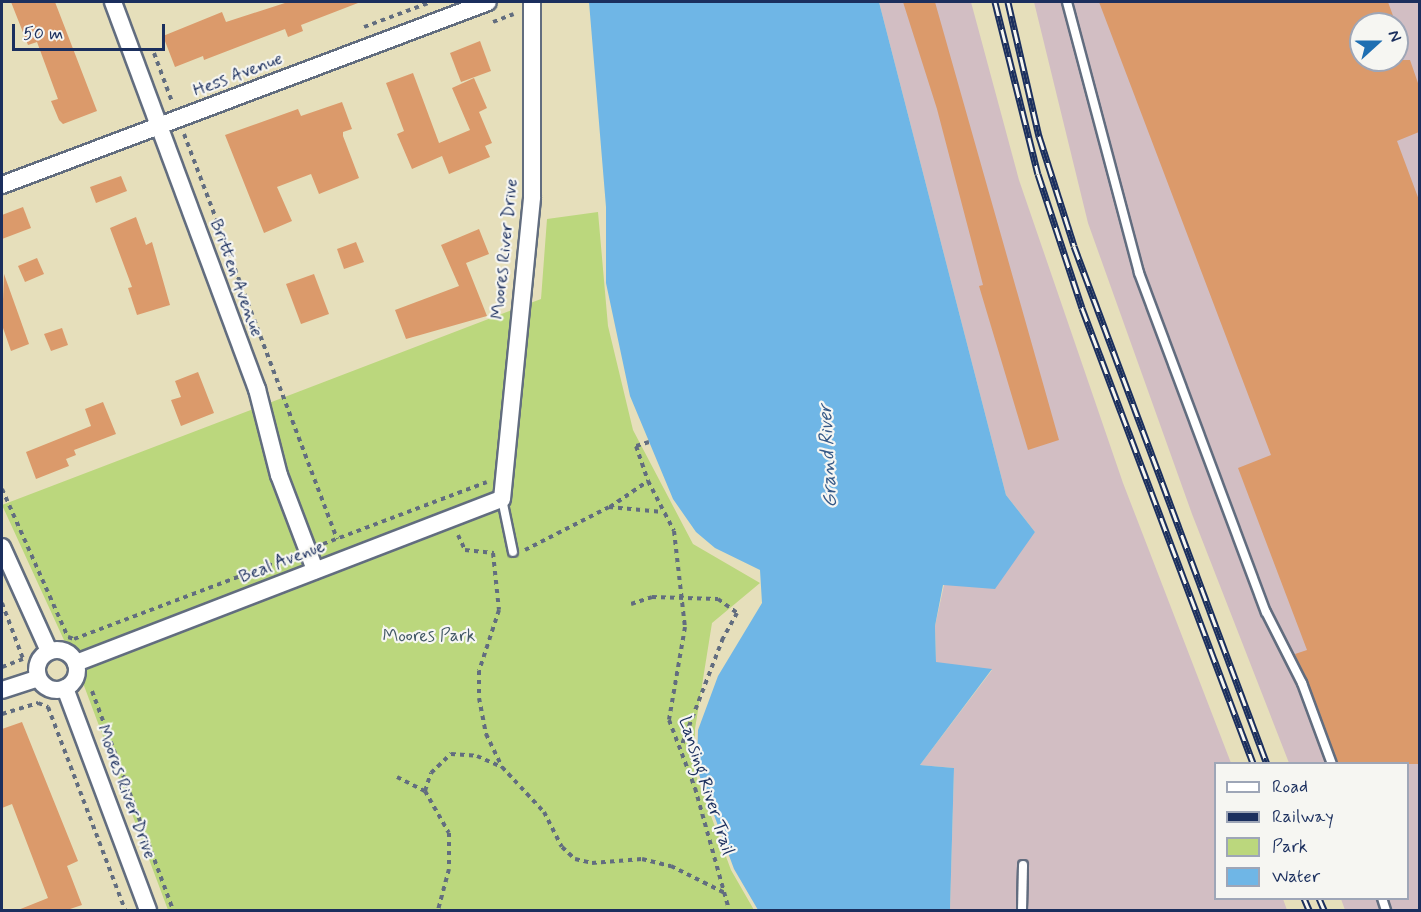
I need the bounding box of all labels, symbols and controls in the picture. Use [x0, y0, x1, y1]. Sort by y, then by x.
scale bar [15, 12, 168, 50]
north arrow [1349, 12, 1409, 72]
text: 50 m [23, 22, 63, 46]
text: N [1383, 27, 1406, 45]
street label: Hess Avenue [189, 48, 287, 102]
street label: Moores River Drive [487, 178, 523, 320]
street label: Britten Avenue [205, 218, 267, 338]
water label: Grand River [813, 402, 843, 510]
street label: Beal Avenue [234, 535, 330, 589]
park label: Moores Park [383, 625, 475, 647]
street label: Lansing River Trail [674, 715, 738, 857]
street label: Moores River Drive [92, 722, 160, 862]
legend [1214, 762, 1409, 900]
text: Road [1272, 775, 1308, 799]
text: Railway [1272, 805, 1334, 829]
text: Park [1272, 835, 1308, 859]
text: Water [1272, 865, 1320, 889]

